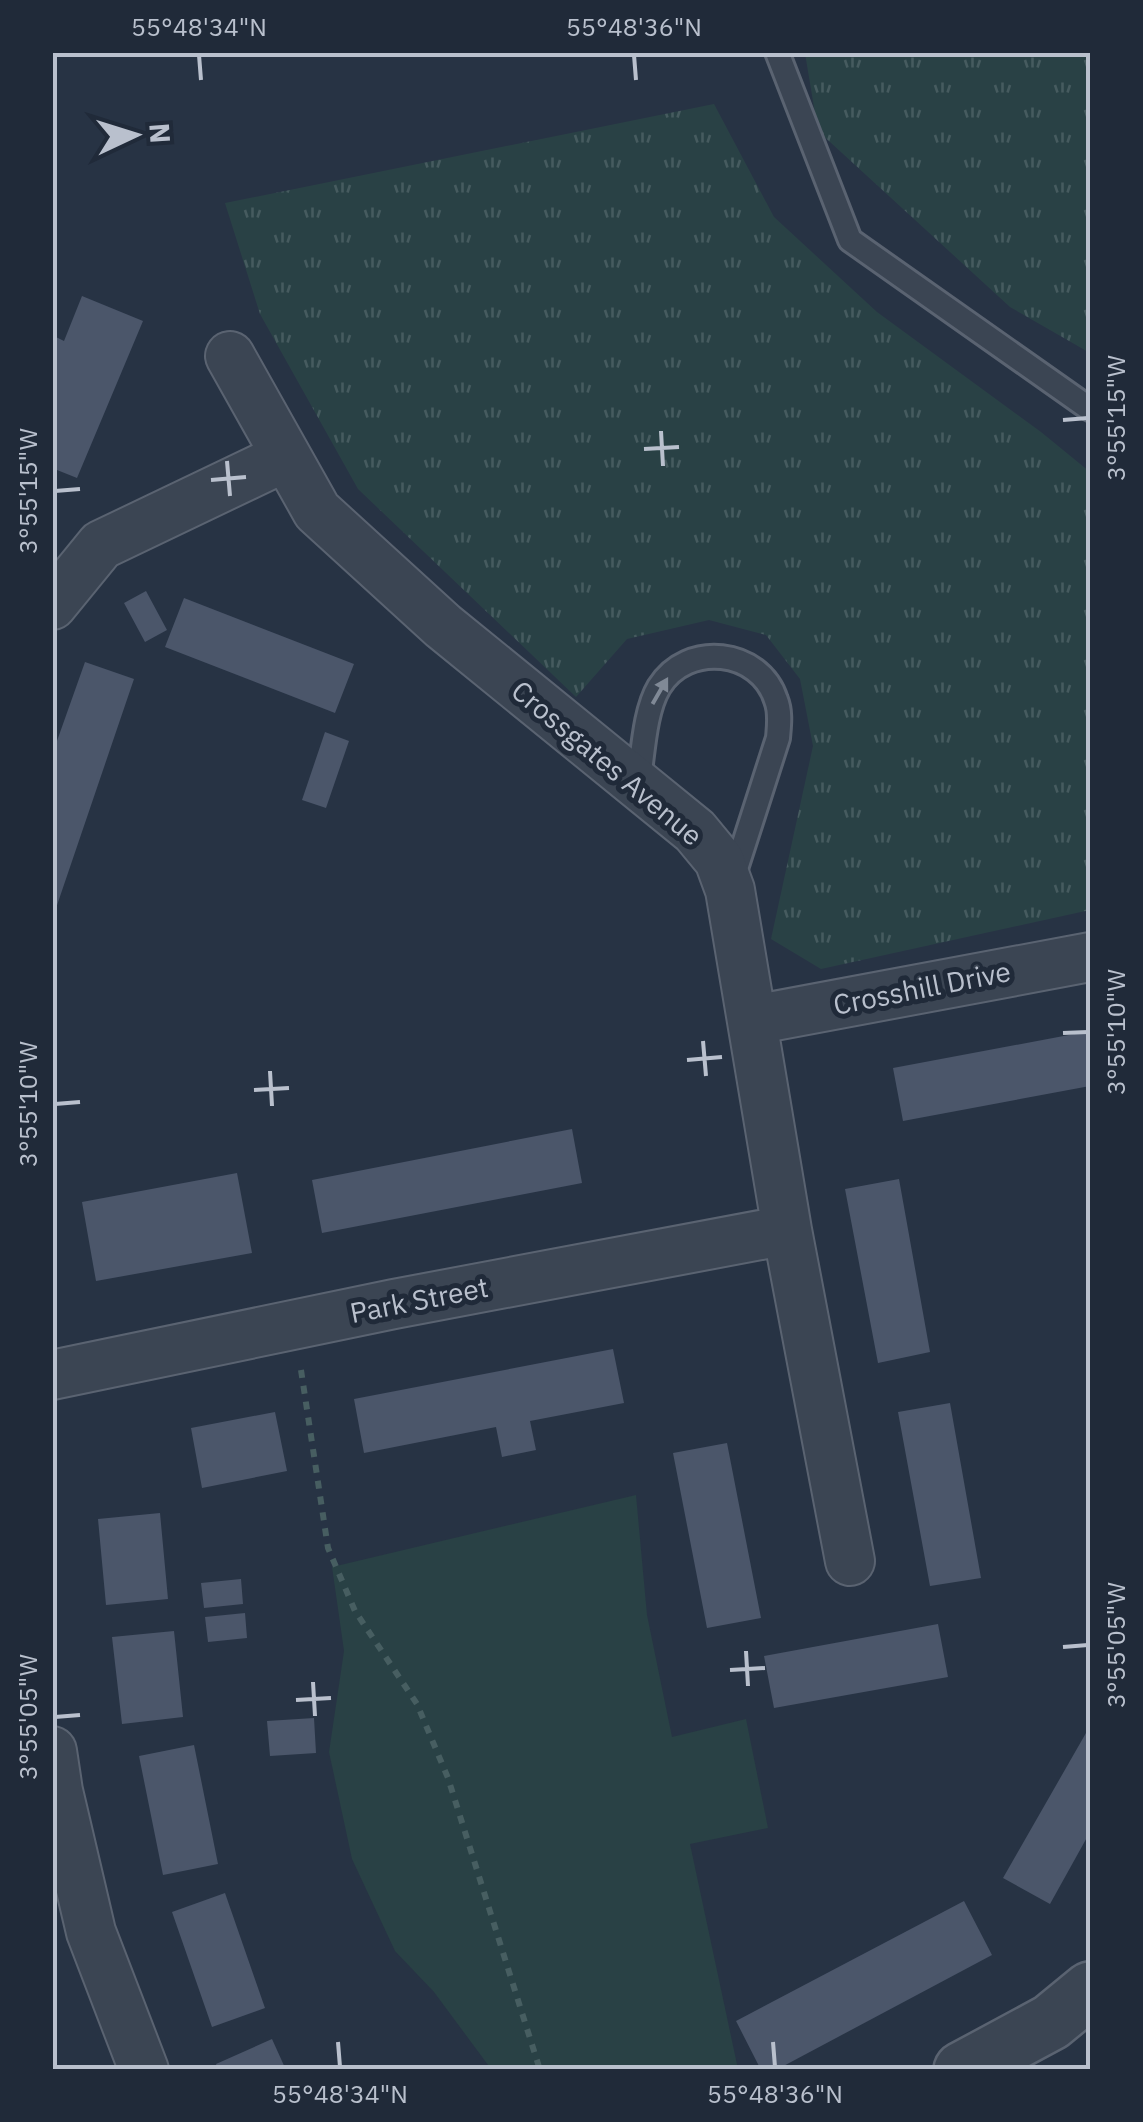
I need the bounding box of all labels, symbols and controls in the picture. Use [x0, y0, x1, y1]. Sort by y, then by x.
text: 55°48'34"N [131, 10, 267, 43]
text: 55°48'36"N [566, 10, 702, 43]
north arrow [85, 85, 185, 185]
text: N [141, 122, 180, 145]
text: 3°55'15"W [1099, 355, 1132, 481]
text: 3°55'15"W [11, 428, 44, 554]
street label: Crossgates Avenue [504, 672, 711, 853]
one-way arrow [650, 677, 668, 705]
street label: Crosshill Drive [830, 952, 1014, 1023]
text: 3°55'10"W [1099, 969, 1132, 1095]
text: 3°55'10"W [11, 1041, 44, 1167]
street label: Park Street [347, 1268, 491, 1331]
text: 3°55'05"W [1099, 1582, 1132, 1708]
text: 3°55'05"W [11, 1654, 44, 1780]
text: 55°48'34"N [272, 2077, 408, 2110]
text: 55°48'36"N [707, 2077, 843, 2110]

